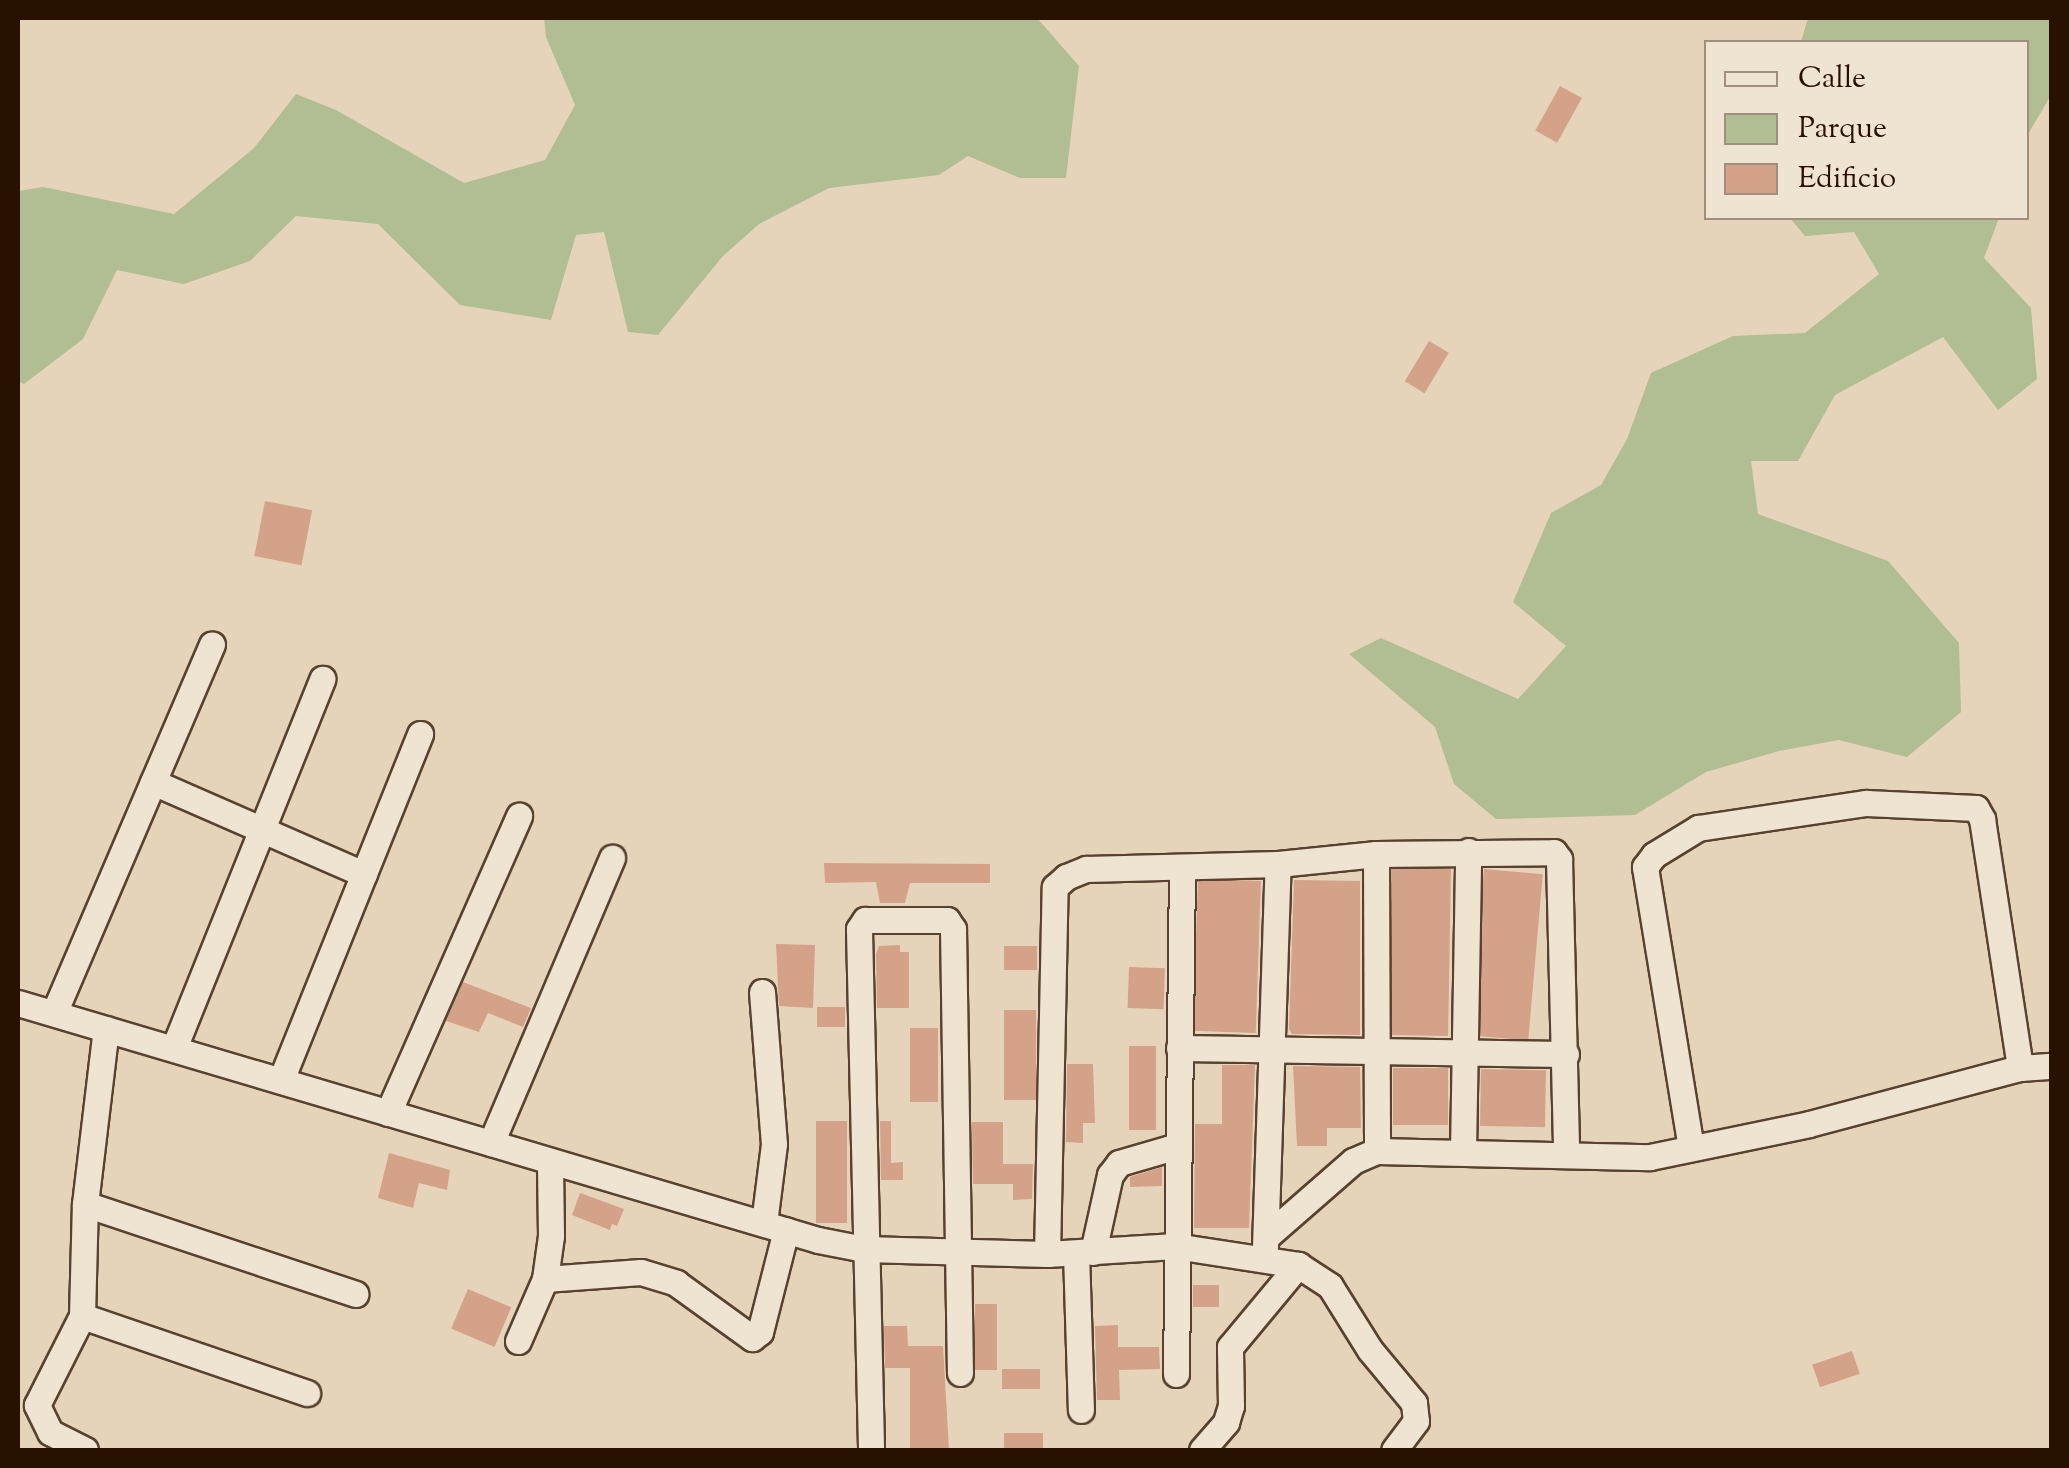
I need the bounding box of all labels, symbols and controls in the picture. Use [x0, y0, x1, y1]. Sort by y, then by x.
legend [1704, 40, 2029, 220]
text: Calle [1798, 58, 1866, 101]
text: Parque [1798, 108, 1887, 151]
text: Edificio [1798, 158, 1896, 201]

